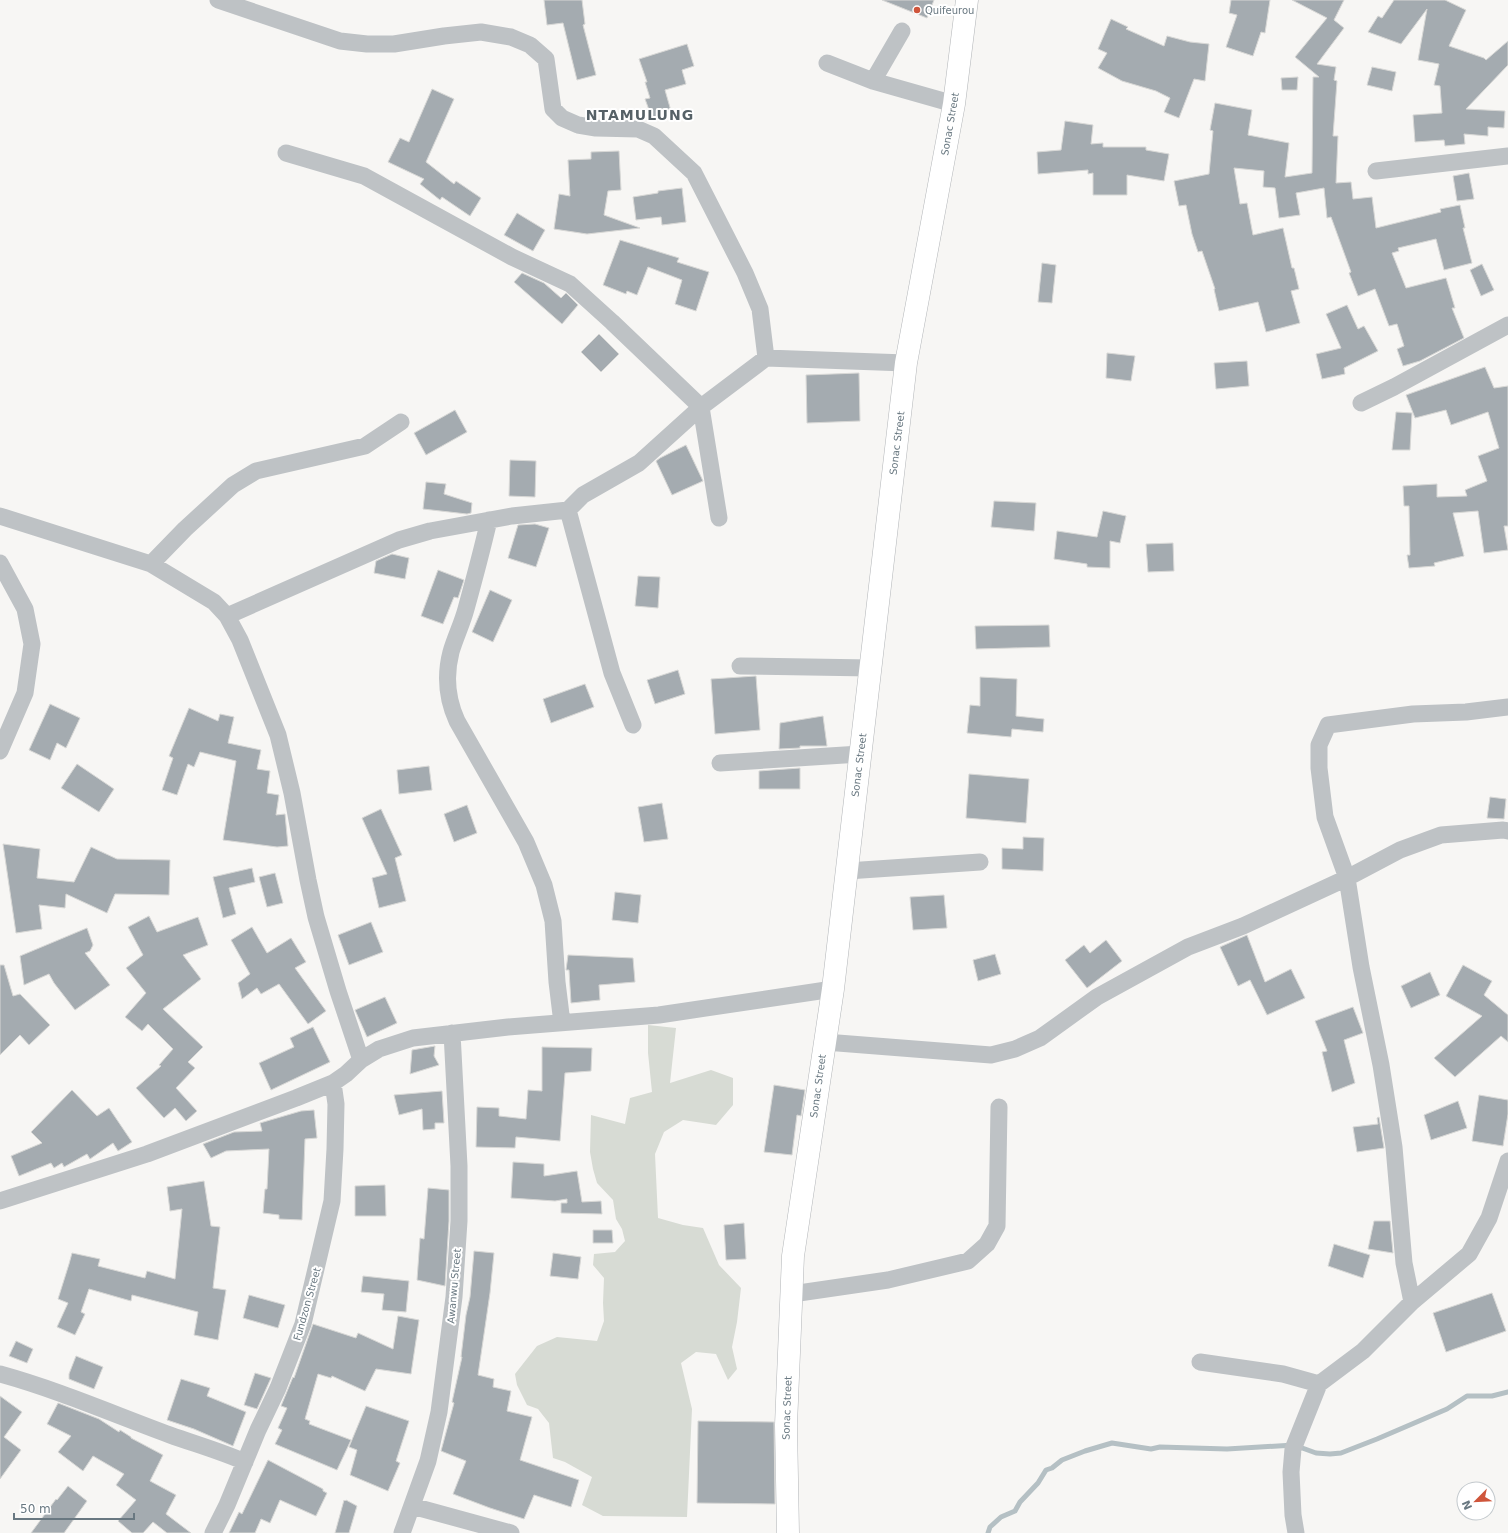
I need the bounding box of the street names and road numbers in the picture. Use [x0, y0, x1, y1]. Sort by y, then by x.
street label: Sonac Street [939, 91, 961, 156]
street label: Sonac Street [888, 410, 906, 475]
street label: Sonac Street [850, 732, 868, 797]
street label: Sonac Street [808, 1053, 828, 1118]
street label: Awanwu Street [445, 1248, 463, 1324]
street label: Fundzon Street [291, 1266, 323, 1342]
street label: Sonac Street [780, 1376, 794, 1440]

